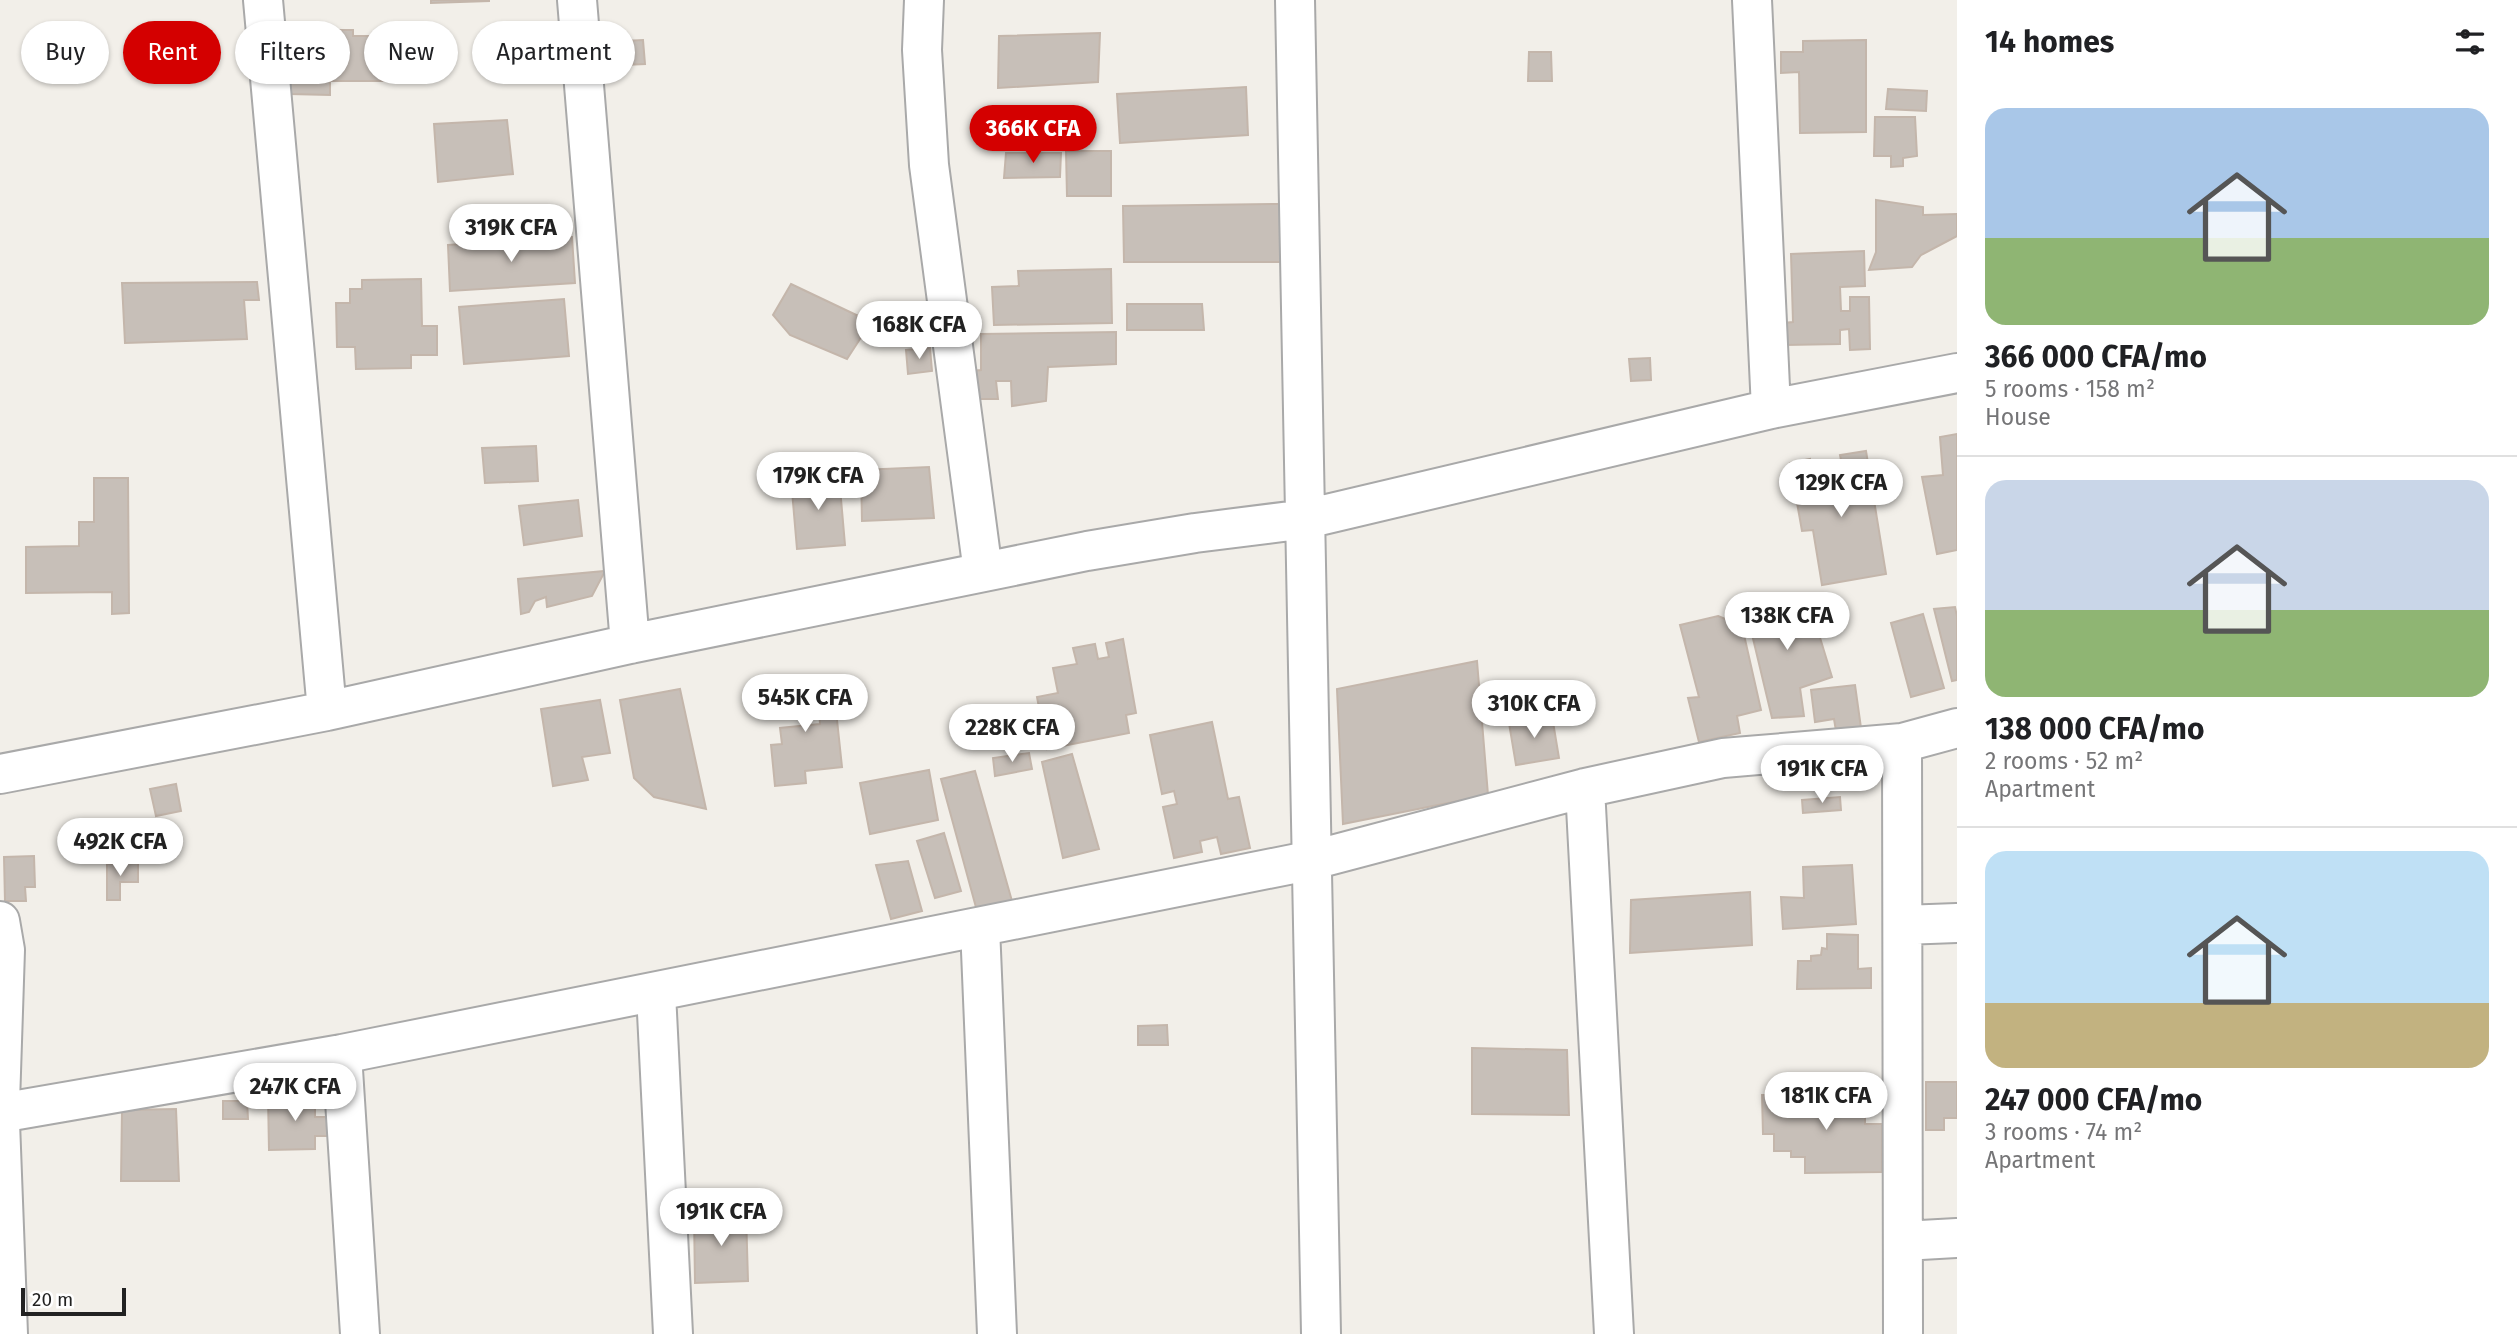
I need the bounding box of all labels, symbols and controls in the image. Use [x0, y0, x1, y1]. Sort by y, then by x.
chip: Buy [21, 21, 109, 84]
chip: Rent [123, 21, 221, 84]
chip: Filters [235, 21, 350, 84]
chip: New [364, 21, 458, 84]
chip: Apartment [472, 21, 635, 84]
icon: filters [2451, 23, 2489, 61]
text: 14 homes [1985, 24, 2114, 60]
pin: 366K CFA [961, 106, 1105, 165]
text: 366K CFA [986, 114, 1080, 142]
icon: home [2174, 154, 2300, 280]
pin: 319K CFA [439, 204, 583, 264]
text: 319K CFA [465, 213, 557, 241]
pin: 168K CFA [847, 302, 991, 361]
text: 168K CFA [872, 310, 966, 338]
text: 366 000 CFA/mo [1985, 339, 2207, 375]
text: 5 rooms · 158 m² [1985, 375, 2155, 403]
text: House [1985, 403, 2051, 431]
pin: 179K CFA [746, 452, 890, 512]
pin: 129K CFA [1769, 460, 1913, 519]
text: 179K CFA [773, 461, 863, 489]
text: 129K CFA [1795, 468, 1887, 496]
icon: home [2174, 526, 2300, 652]
pin: 138K CFA [1715, 592, 1859, 652]
text: 138K CFA [1741, 601, 1833, 629]
pin: 545K CFA [733, 674, 877, 734]
pin: 310K CFA [1462, 680, 1606, 740]
text: 545K CFA [758, 683, 852, 711]
text: 310K CFA [1488, 689, 1580, 717]
pin: 228K CFA [940, 704, 1084, 764]
text: 138 000 CFA/mo [1985, 711, 2204, 747]
text: 228K CFA [965, 713, 1059, 741]
pin: 191K CFA [1750, 746, 1894, 805]
text: 2 rooms · 52 m² [1985, 747, 2143, 775]
text: 191K CFA [1777, 754, 1867, 782]
text: Apartment [1985, 775, 2095, 803]
pin: 492K CFA [48, 818, 192, 878]
text: 492K CFA [73, 827, 167, 855]
icon: home [2174, 897, 2300, 1023]
pin: 247K CFA [223, 1064, 367, 1123]
text: 247K CFA [249, 1072, 341, 1100]
pin: 181K CFA [1754, 1072, 1898, 1132]
text: 181K CFA [1781, 1081, 1871, 1109]
text: 247 000 CFA/mo [1985, 1082, 2202, 1118]
text: 3 rooms · 74 m² [1985, 1118, 2142, 1146]
text: Apartment [1985, 1146, 2095, 1174]
pin: 191K CFA [649, 1188, 793, 1248]
text: 191K CFA [676, 1197, 766, 1225]
scale bar [21, 1285, 126, 1317]
text: 20 m [32, 1288, 73, 1311]

